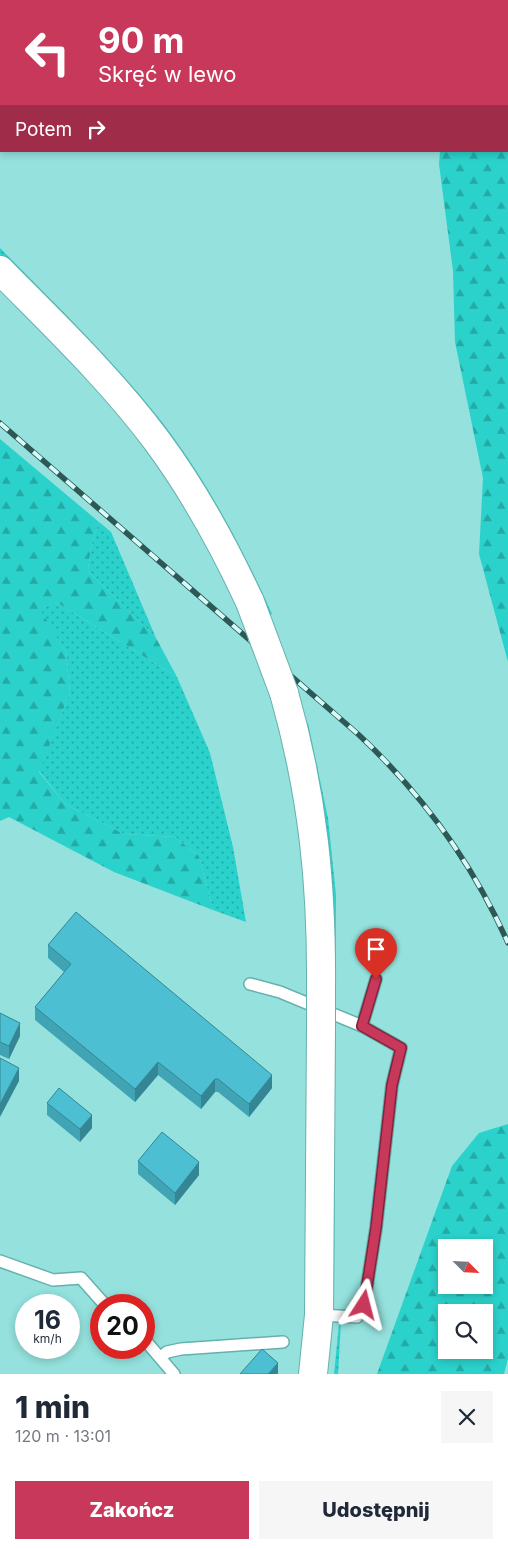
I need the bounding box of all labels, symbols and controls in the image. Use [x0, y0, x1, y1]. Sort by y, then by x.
text: 90 m [98, 19, 185, 61]
icon: left [15, 20, 80, 85]
text: Skręć w lewo [98, 61, 236, 87]
icon: right [82, 115, 110, 143]
text: Potem [15, 118, 72, 141]
pin [355, 928, 397, 979]
icon: arrive [362, 935, 390, 963]
north arrow [438, 1239, 492, 1294]
map controls [438, 1239, 493, 1359]
position arrow [337, 1278, 389, 1330]
speed limit sign: 20 [90, 1294, 155, 1359]
button: search [438, 1304, 493, 1359]
text: 16 [34, 1305, 61, 1335]
text: km/h [33, 1331, 62, 1346]
text: 1 min [15, 1389, 90, 1425]
button: close [441, 1391, 493, 1443]
text: 120 m · 13:01 [15, 1426, 111, 1446]
button: Zakończ [15, 1481, 249, 1539]
button: Udostępnij [259, 1481, 493, 1539]

